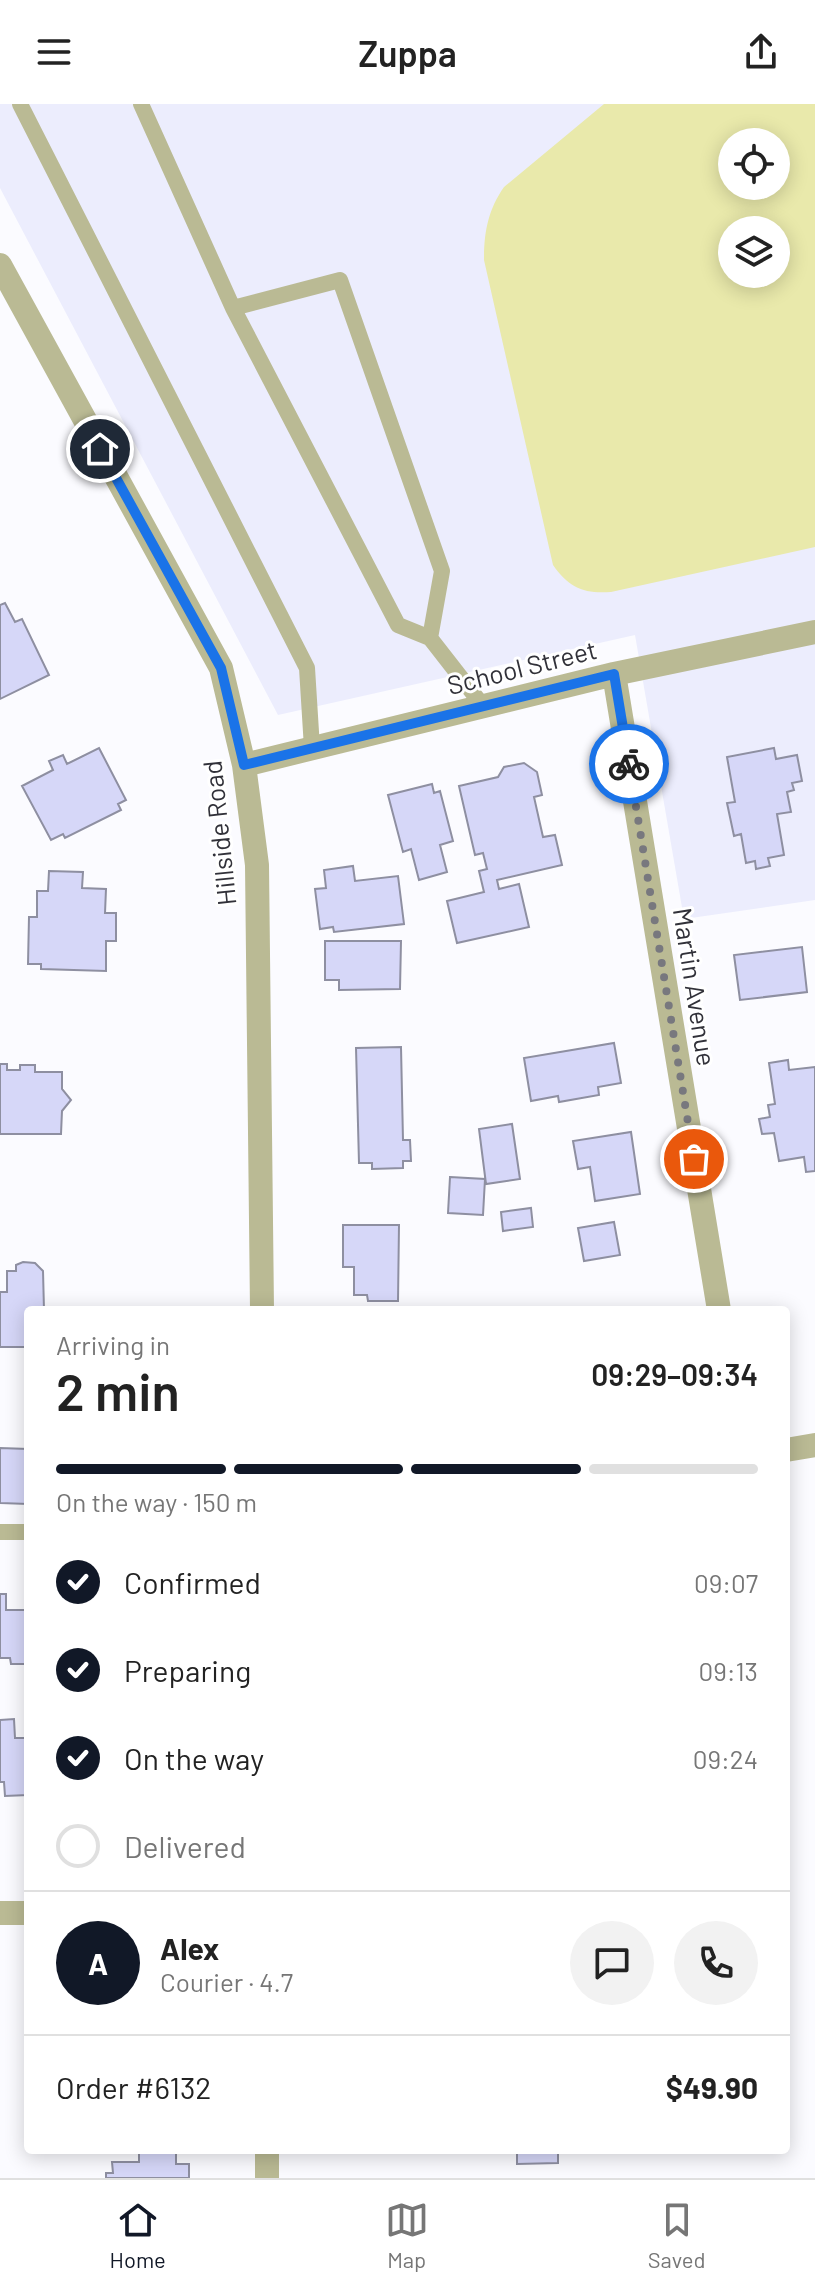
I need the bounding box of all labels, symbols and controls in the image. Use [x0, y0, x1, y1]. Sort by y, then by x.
icon: menu [32, 30, 76, 74]
icon: share [739, 30, 783, 74]
text: Zuppa [358, 31, 457, 74]
map controls [718, 128, 790, 288]
button: locate [718, 128, 790, 200]
button: layers [718, 216, 790, 288]
pin [66, 415, 134, 483]
icon: home [78, 427, 122, 471]
street label: School Street [444, 633, 600, 700]
courier [589, 724, 669, 804]
icon: bike [607, 742, 651, 786]
street label: Hillside Road [195, 759, 242, 907]
street label: Martin Avenue [668, 906, 723, 1068]
pin [660, 1125, 728, 1193]
icon: bag [672, 1137, 716, 1181]
text: Arriving in [56, 1329, 170, 1360]
text: 09:29–09:34 [591, 1356, 758, 1392]
text: 2 min [56, 1359, 180, 1421]
text: On the way · 150 m [56, 1486, 257, 1517]
icon: check [56, 1560, 100, 1604]
text: Confirmed [124, 1564, 261, 1600]
text: 09:07 [694, 1567, 758, 1598]
icon: check [56, 1648, 100, 1692]
text: Preparing [124, 1652, 251, 1688]
text: 09:13 [698, 1655, 758, 1686]
icon: check [56, 1736, 100, 1780]
text: On the way [124, 1740, 264, 1776]
text: 09:24 [693, 1743, 758, 1774]
text: Delivered [124, 1828, 246, 1864]
button: chat [570, 1921, 654, 2005]
button: phone [674, 1921, 758, 2005]
text: Alex [160, 1930, 219, 1966]
text: A [88, 1945, 108, 1981]
text: Courier · 4.7 [160, 1966, 293, 1997]
text: Order #6132 [56, 2069, 211, 2105]
text: $49.90 [666, 2069, 758, 2105]
tab: Home [110, 2198, 166, 2272]
tab: Map [385, 2198, 429, 2272]
tab: Saved [648, 2198, 705, 2272]

